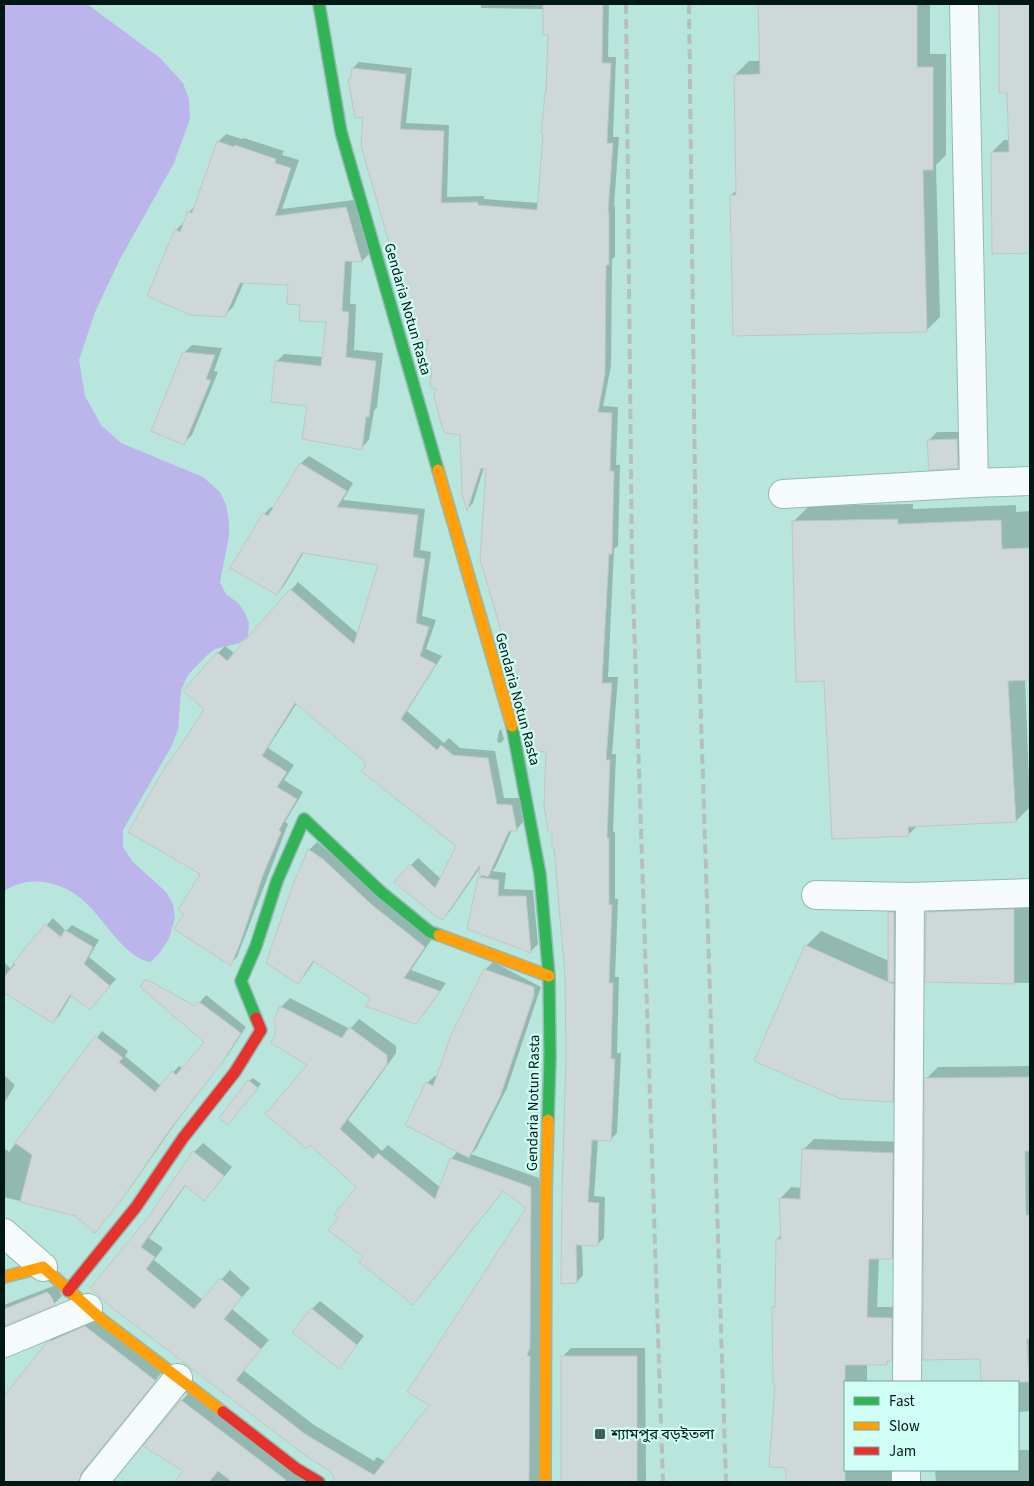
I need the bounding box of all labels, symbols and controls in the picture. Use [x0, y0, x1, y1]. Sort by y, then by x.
street label: Gendaria Notun Rasta [379, 241, 436, 378]
street label: Gendaria Notun Rasta [490, 630, 545, 768]
street label: Gendaria Notun Rasta [522, 1035, 545, 1171]
legend [844, 1381, 1019, 1471]
text: Fast [889, 1391, 915, 1412]
text: Slow [889, 1416, 920, 1437]
place label: শ্যামপুর বড়ইতলা [610, 1424, 715, 1445]
marker: শ্যামপুর বড়ইতলা [593, 1427, 607, 1441]
text: Jam [889, 1441, 916, 1462]

